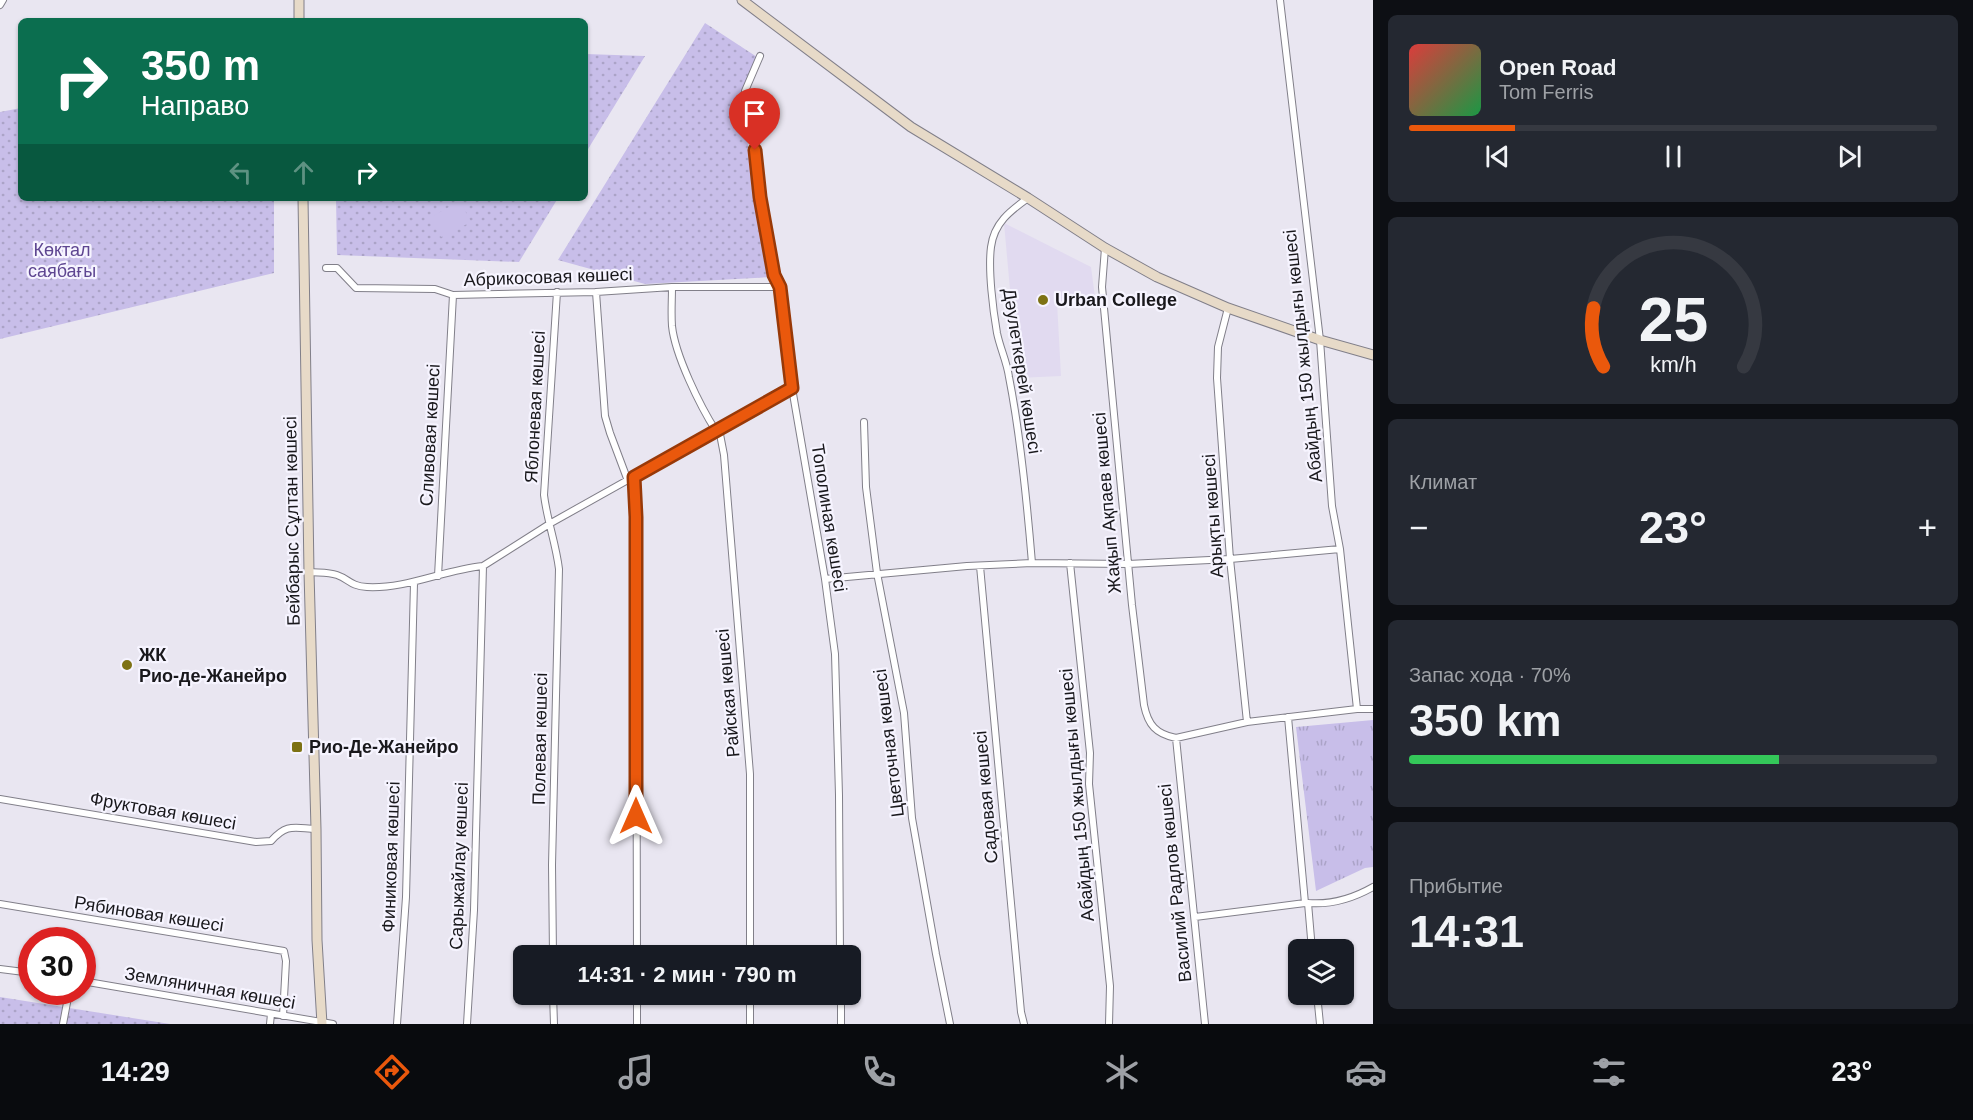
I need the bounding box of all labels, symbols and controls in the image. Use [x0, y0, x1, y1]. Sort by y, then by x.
icon: right [42, 42, 120, 120]
text: 350 m [141, 42, 260, 89]
text: Open Road [1499, 55, 1616, 80]
text: Tom Ferris [1499, 81, 1593, 103]
pin [729, 88, 780, 150]
text: Направо [141, 91, 249, 121]
icon: arrive [738, 97, 771, 130]
icon: previous [1481, 140, 1514, 173]
icon: pause [1657, 140, 1690, 173]
icon: next [1833, 140, 1866, 173]
icon: left [224, 156, 257, 189]
icon: ahead [287, 156, 320, 189]
icon: right [350, 156, 383, 189]
street label: Абайдың 150 жылдығы көшесі [1280, 229, 1326, 483]
park label: Көктал саябағы [28, 240, 96, 281]
street label: Абрикосовая көшесі [463, 264, 633, 290]
text: 25 [1638, 285, 1708, 354]
street label: Дәулеткерей көшесі [999, 287, 1045, 455]
place label: Urban College [1055, 290, 1177, 310]
marker: Urban College [1036, 293, 1050, 307]
street label: Яблоневая көшесі [521, 330, 549, 484]
text: km/h [1650, 354, 1696, 378]
street label: Сливовая көшесі [416, 363, 444, 507]
street label: Жақып Ақпаев көшесі [1089, 411, 1125, 595]
street label: Бейбарыс Сұлтан көшесі [280, 416, 304, 626]
street label: Тополиная көшесі [807, 443, 851, 593]
street label: Арықты көшесі [1199, 453, 1227, 579]
text: Климат [1409, 471, 1477, 493]
text: 23° [1639, 502, 1707, 553]
text: − [1409, 509, 1428, 546]
text: + [1918, 509, 1937, 546]
street label: Райская көшесі [712, 628, 744, 758]
place label: ЖК Рио-де-Жанейро [138, 645, 287, 686]
marker: ЖК Рио-де-Жанейро [120, 658, 134, 672]
text: Запас хода · 70% [1409, 664, 1571, 686]
street label: Цветочная көшесі [870, 668, 908, 818]
street label: Абайдың 150 жылдығы көшесі [1056, 668, 1098, 922]
street label: Полевая көшесі [529, 673, 551, 805]
text: 350 km [1409, 695, 1562, 746]
street label: Садовая көшесі [970, 730, 1002, 864]
place label: Рио-Де-Жанейро [309, 737, 459, 757]
marker: Рио-Де-Жанейро [290, 740, 304, 754]
street label: Финиковая көшесі [378, 781, 404, 933]
street label: Сарыжайлау көшесі [446, 782, 472, 950]
street label: Василий Радлов көшесі [1155, 783, 1195, 983]
position arrow [604, 784, 668, 848]
street label: Фруктовая көшесі [88, 788, 238, 834]
text: Прибытие [1409, 875, 1503, 897]
street label: Рябиновая көшесі [73, 892, 225, 936]
text: 14:31 [1409, 906, 1524, 957]
speed limit sign: 30 [18, 927, 96, 1005]
map controls [1288, 939, 1354, 1005]
button: layers [1288, 939, 1354, 1005]
text: 14:31 · 2 мин · 790 m [577, 962, 797, 987]
street label: Земляничная көшесі [123, 963, 297, 1013]
icon: directions [371, 1051, 413, 1093]
icon: music [615, 1051, 657, 1093]
icon: phone [858, 1051, 900, 1093]
icon: climate [1101, 1051, 1143, 1093]
icon: car [1345, 1051, 1387, 1093]
icon: filters [1588, 1051, 1630, 1093]
text: 14:29 [101, 1057, 170, 1087]
text: 23° [1831, 1057, 1872, 1087]

